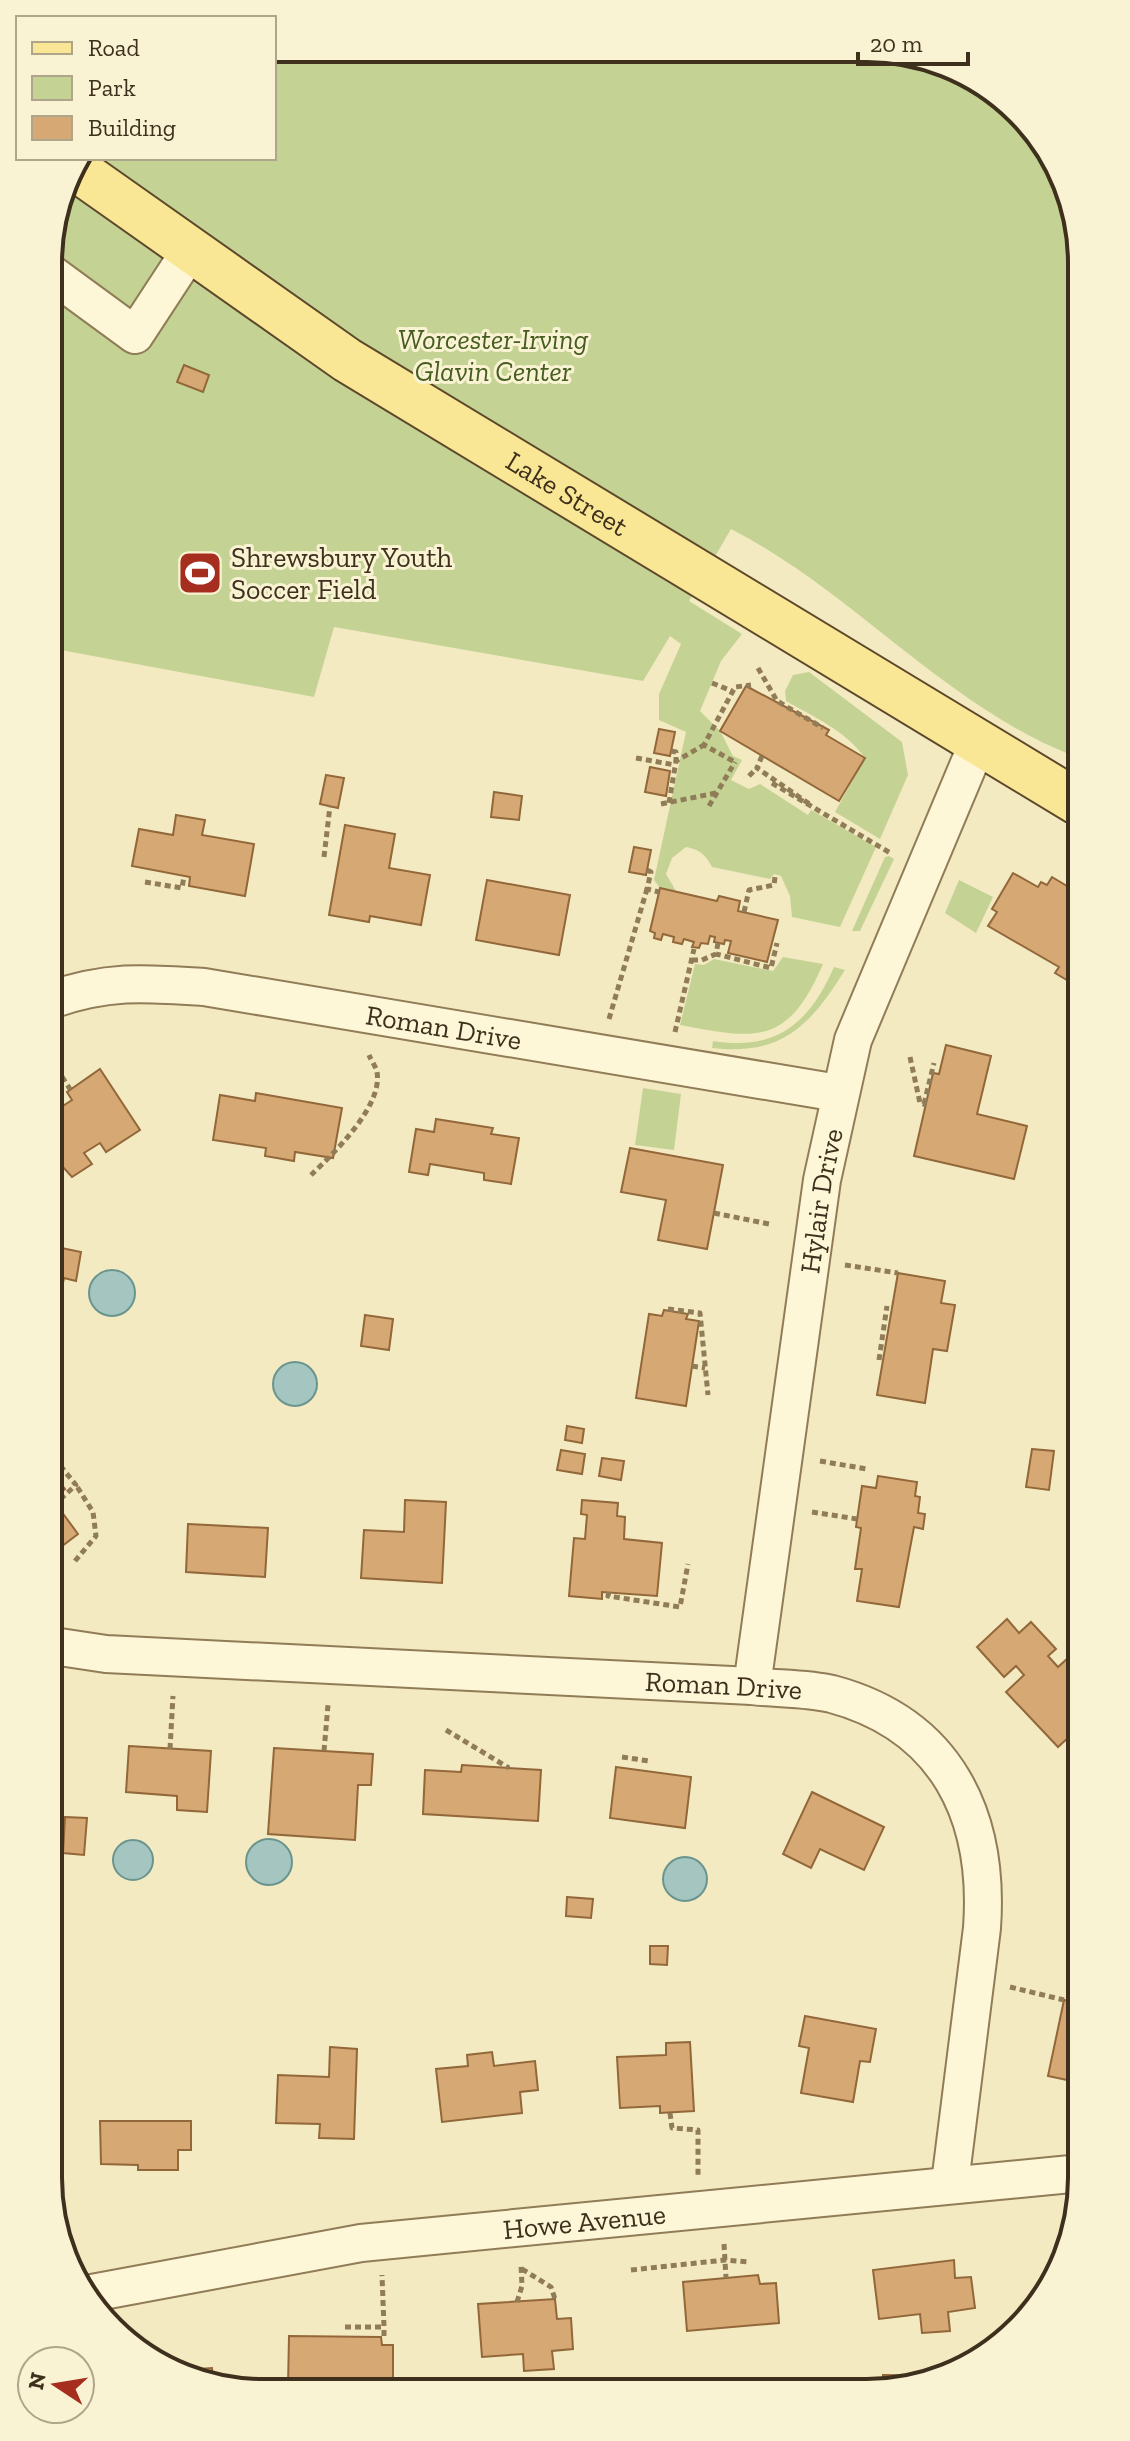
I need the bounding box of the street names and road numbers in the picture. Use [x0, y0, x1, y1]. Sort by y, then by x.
street label: Lake Street [500, 444, 635, 543]
street label: Roman Drive [363, 998, 524, 1056]
street label: Hylair Drive [793, 1125, 849, 1275]
street label: Roman Drive [644, 1664, 803, 1706]
street label: Howe Avenue [502, 2197, 667, 2246]

